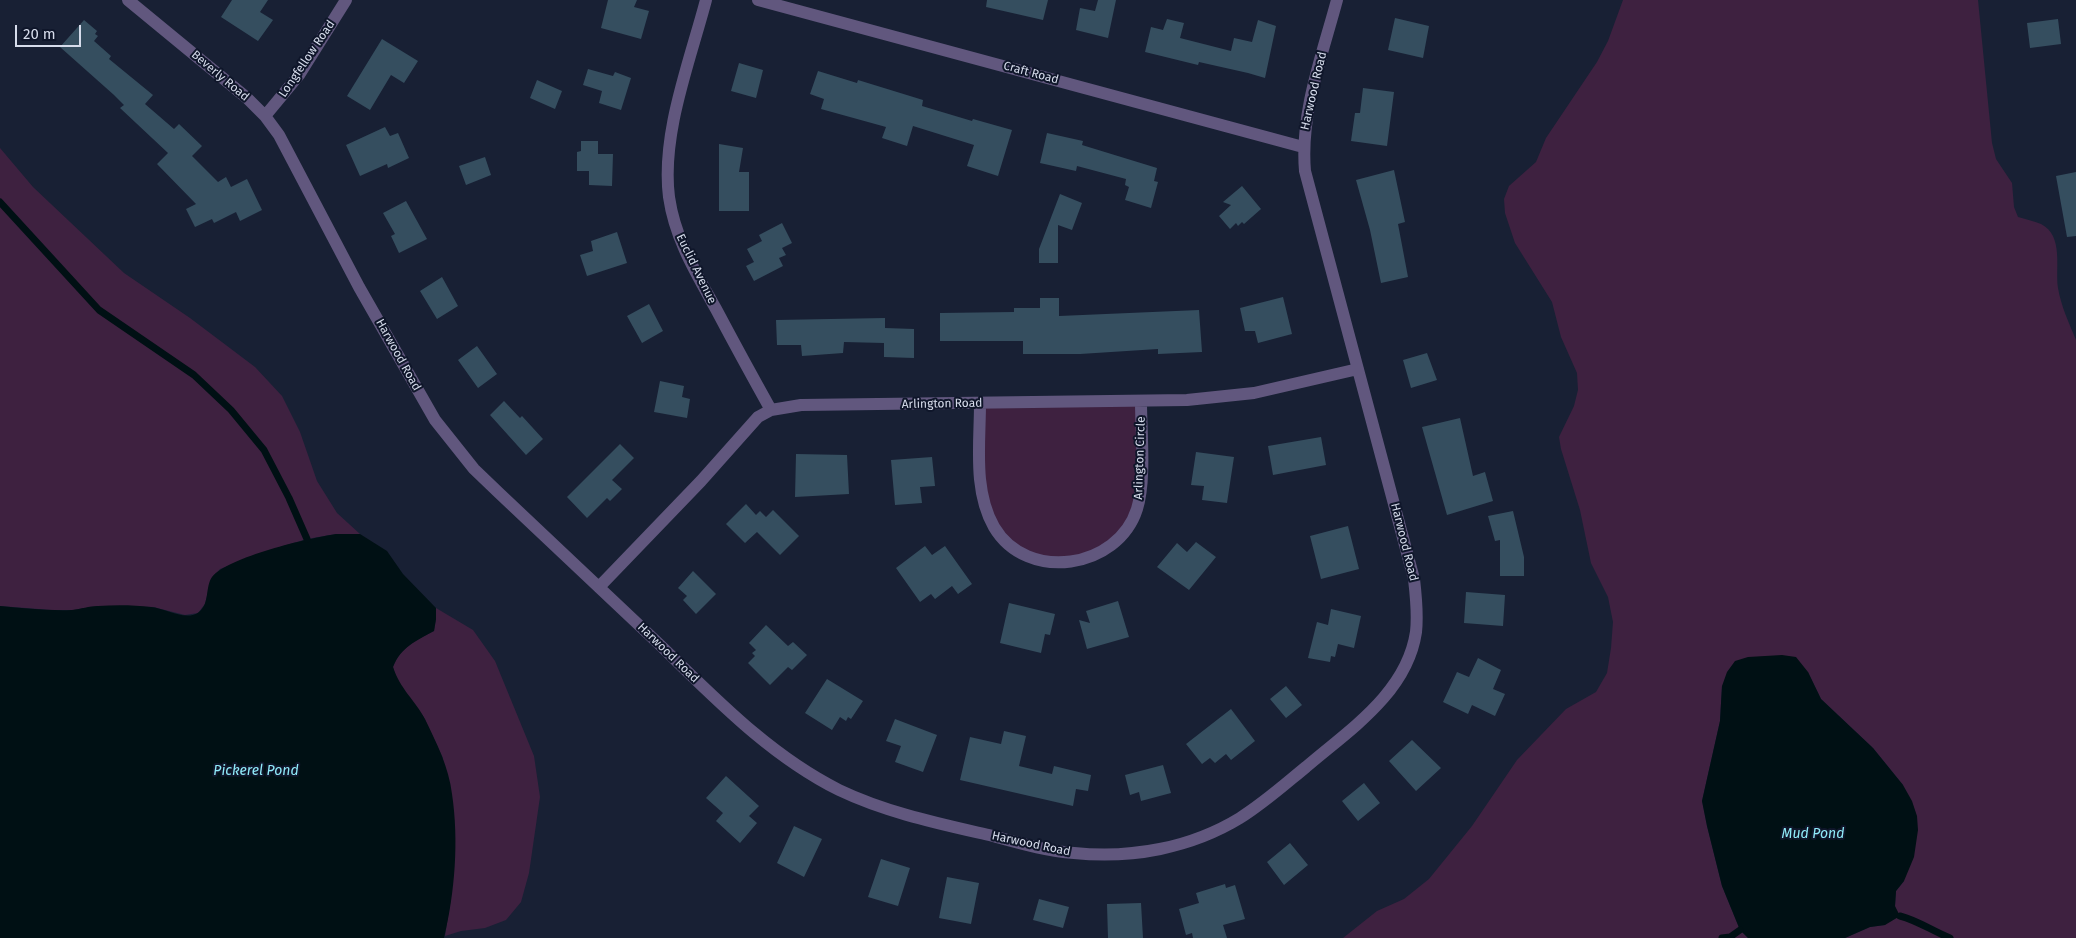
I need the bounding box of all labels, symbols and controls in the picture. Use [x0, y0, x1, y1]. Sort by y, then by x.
scale bar [18, 15, 84, 47]
street label: Longfellow Road [276, 18, 338, 100]
text: 20 m [23, 25, 56, 43]
street label: Beverly Road [188, 48, 252, 104]
street label: Harwood Road [1298, 50, 1330, 132]
street label: Craft Road [1002, 59, 1060, 87]
street label: Euclid Avenue [673, 232, 719, 306]
street label: Harwood Road [372, 317, 424, 393]
street label: Arlington Road [902, 396, 982, 412]
street label: Arlington Circle [1131, 416, 1149, 500]
street label: Harwood Road [1387, 501, 1421, 583]
street label: Harwood Road [634, 620, 702, 686]
water label: Pickerel Pond [213, 763, 299, 779]
water label: Mud Pond [1782, 826, 1844, 842]
street label: Harwood Road [990, 829, 1072, 859]

